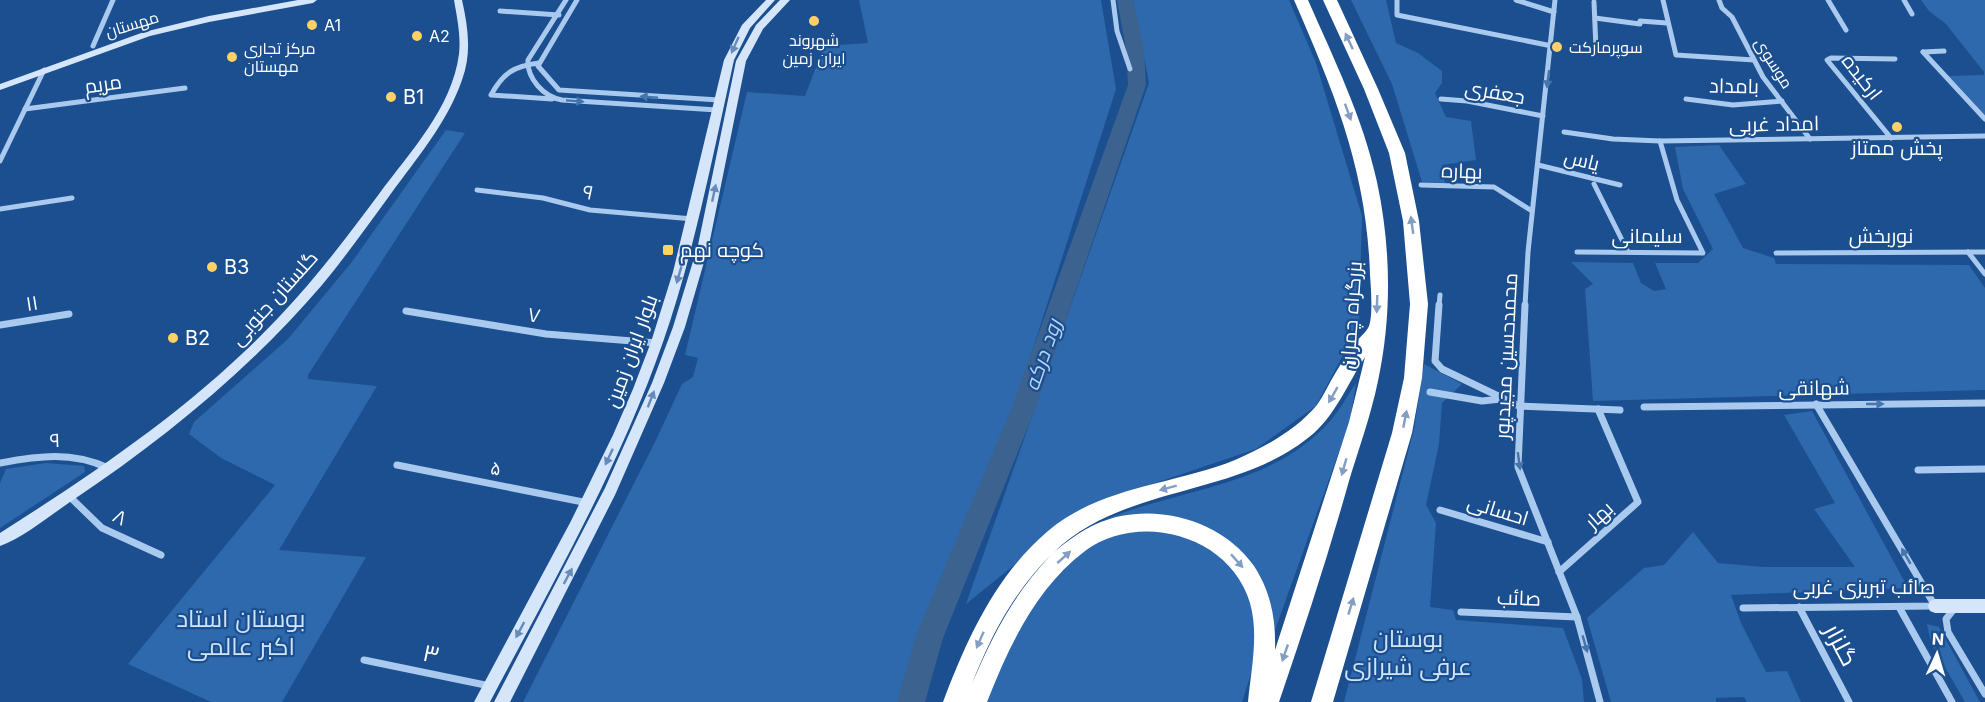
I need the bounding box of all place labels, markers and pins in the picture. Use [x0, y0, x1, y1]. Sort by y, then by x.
marker: شهروند ایران زمین [807, 14, 821, 28]
place label: A1 [324, 15, 341, 35]
marker: A1 [305, 18, 319, 32]
place label: A2 [429, 26, 450, 46]
marker: A2 [410, 29, 424, 43]
place label: شهروند ایران زمین [782, 30, 846, 69]
place label: سوپرمارکت [1569, 37, 1643, 59]
place label: مرکز تجاری مهستان [244, 38, 316, 77]
marker: سوپرمارکت [1550, 40, 1564, 54]
marker: مرکز تجاری مهستان [225, 50, 239, 64]
place label: B1 [403, 85, 424, 109]
marker: B1 [384, 90, 398, 104]
marker: پخش ممتاز [1890, 120, 1904, 134]
place label: پخش ممتاز [1850, 136, 1943, 161]
place label: کوچه نهم [680, 238, 764, 264]
marker: کوچه نهم [661, 243, 675, 257]
place label: B3 [224, 255, 249, 279]
marker: B3 [205, 260, 219, 274]
place label: B2 [185, 326, 210, 350]
marker: B2 [166, 331, 180, 345]

